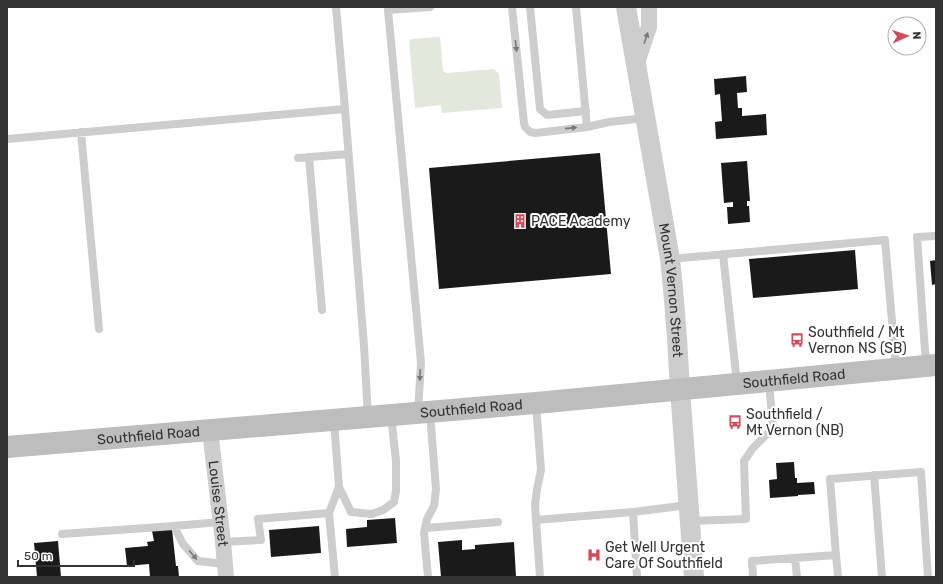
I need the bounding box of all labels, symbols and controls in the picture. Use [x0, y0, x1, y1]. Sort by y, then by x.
north arrow [887, 16, 927, 56]
one-way arrow [643, 31, 649, 43]
text: N [910, 31, 923, 40]
one-way arrow [513, 40, 519, 52]
one-way arrow [565, 125, 577, 132]
building icon: PACE Academy [512, 213, 528, 229]
place label: PACE Academy [531, 213, 631, 230]
street label: Mount Vernon Street [655, 222, 687, 358]
place label: Southfield / Mt Vernon NS (SB) [808, 324, 907, 357]
bus stop icon: Southfield / Mt Vernon NS (SB) [789, 332, 805, 348]
street label: Southfield Road [742, 365, 846, 392]
one-way arrow [417, 369, 423, 382]
street label: Southfield Road [419, 396, 523, 421]
place label: Southfield / Mt Vernon (NB) [746, 406, 844, 439]
bus stop icon: Southfield / Mt Vernon (NB) [727, 414, 743, 430]
street label: Southfield Road [96, 422, 201, 448]
street label: Louise Street [205, 460, 232, 548]
place label: Get Well Urgent Care Of Southfield [605, 539, 723, 572]
scale bar [18, 542, 134, 568]
hospital icon: Get Well Urgent Care Of Southfield [586, 547, 602, 563]
text: 50 m [24, 549, 52, 563]
one-way arrow [189, 550, 198, 561]

